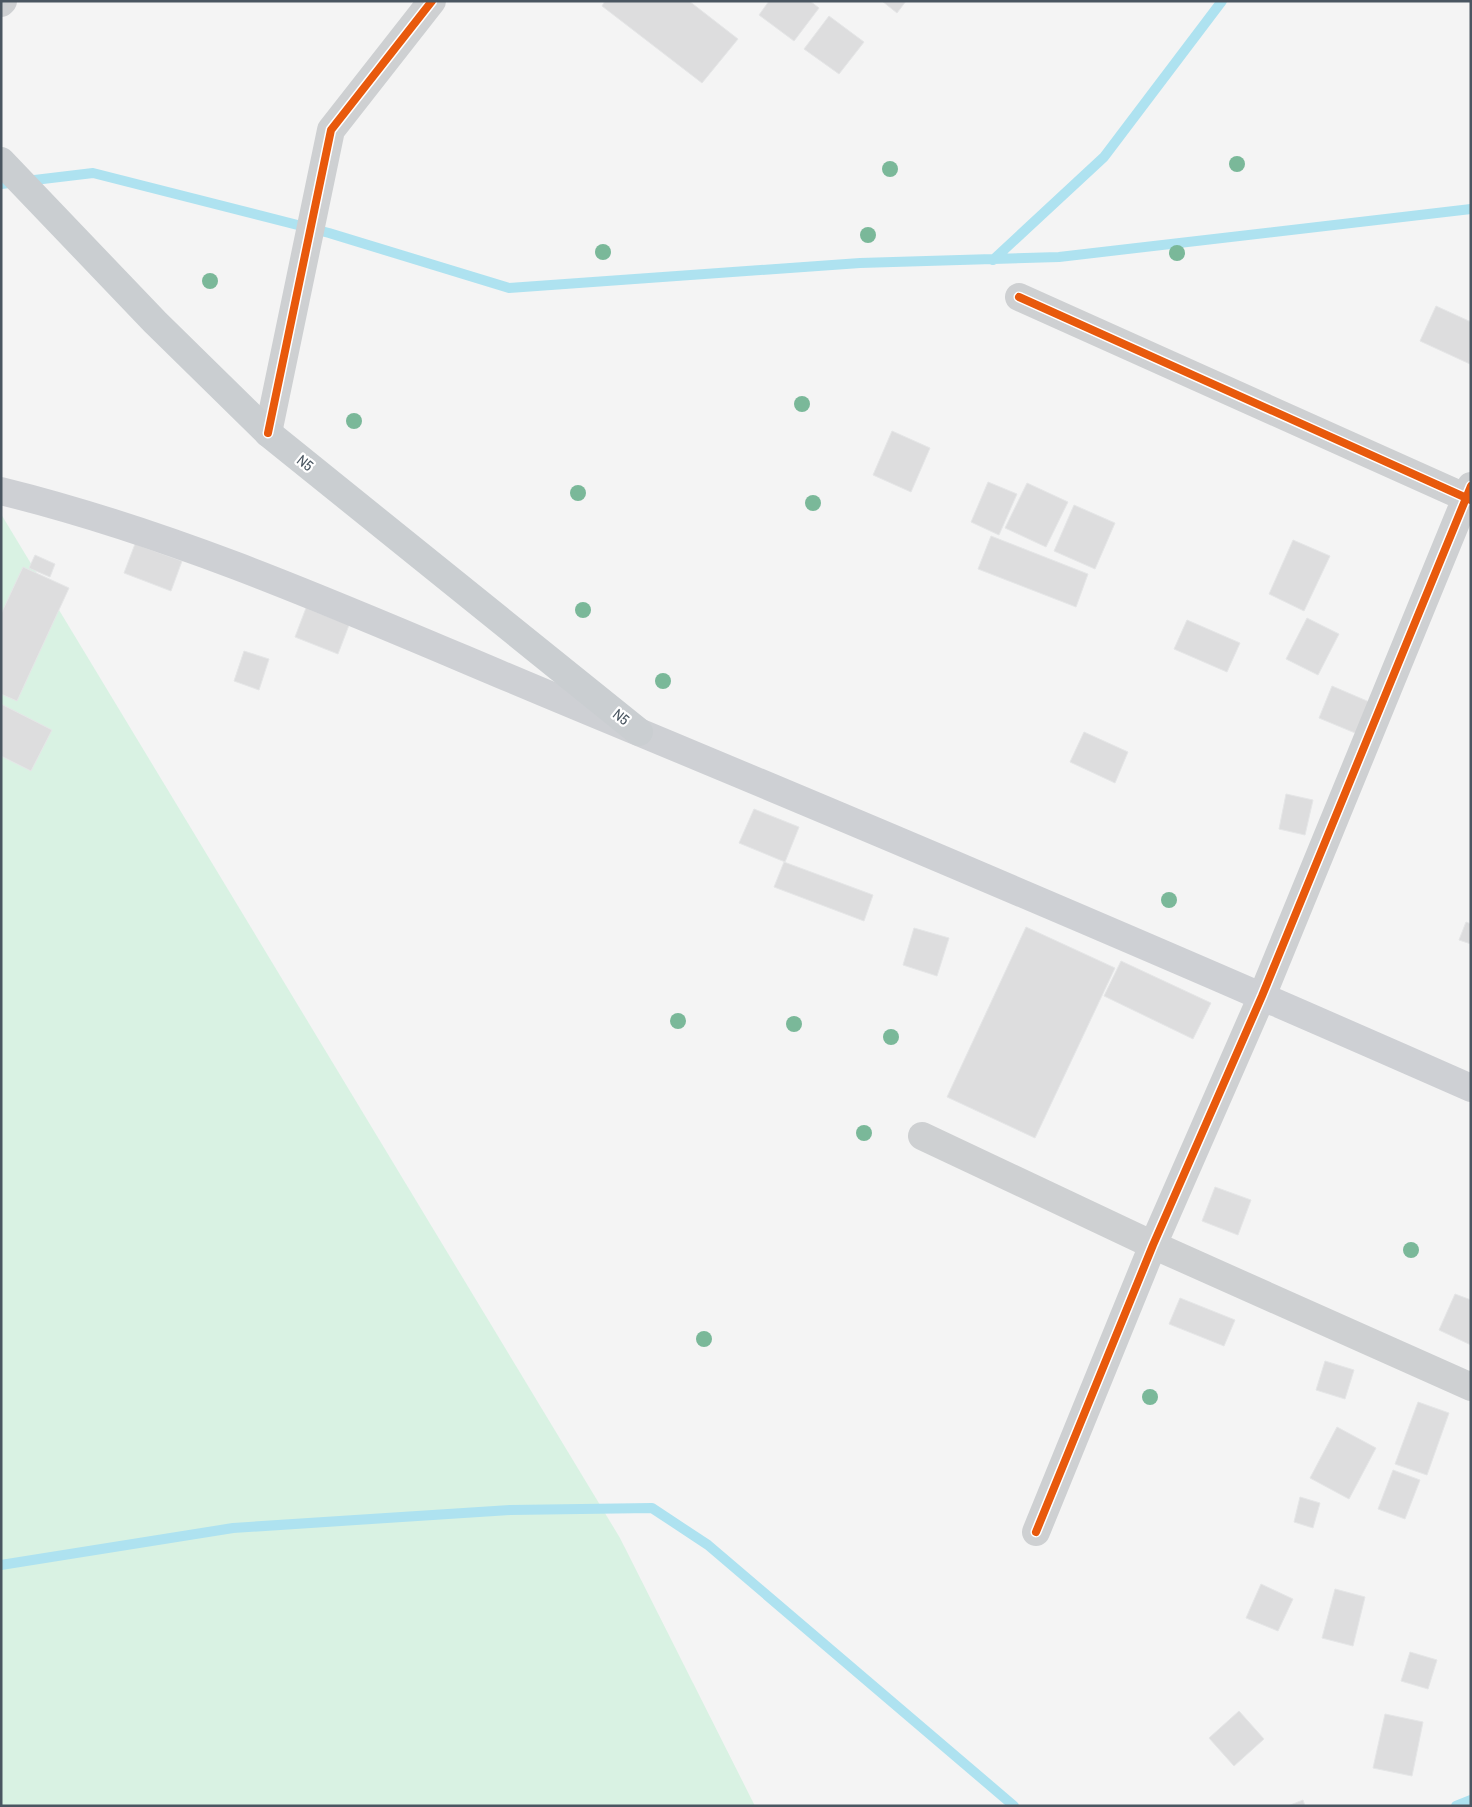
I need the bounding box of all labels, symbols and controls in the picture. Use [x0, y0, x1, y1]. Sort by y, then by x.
street label: N5 [293, 450, 318, 476]
street label: N5 [609, 704, 634, 730]

